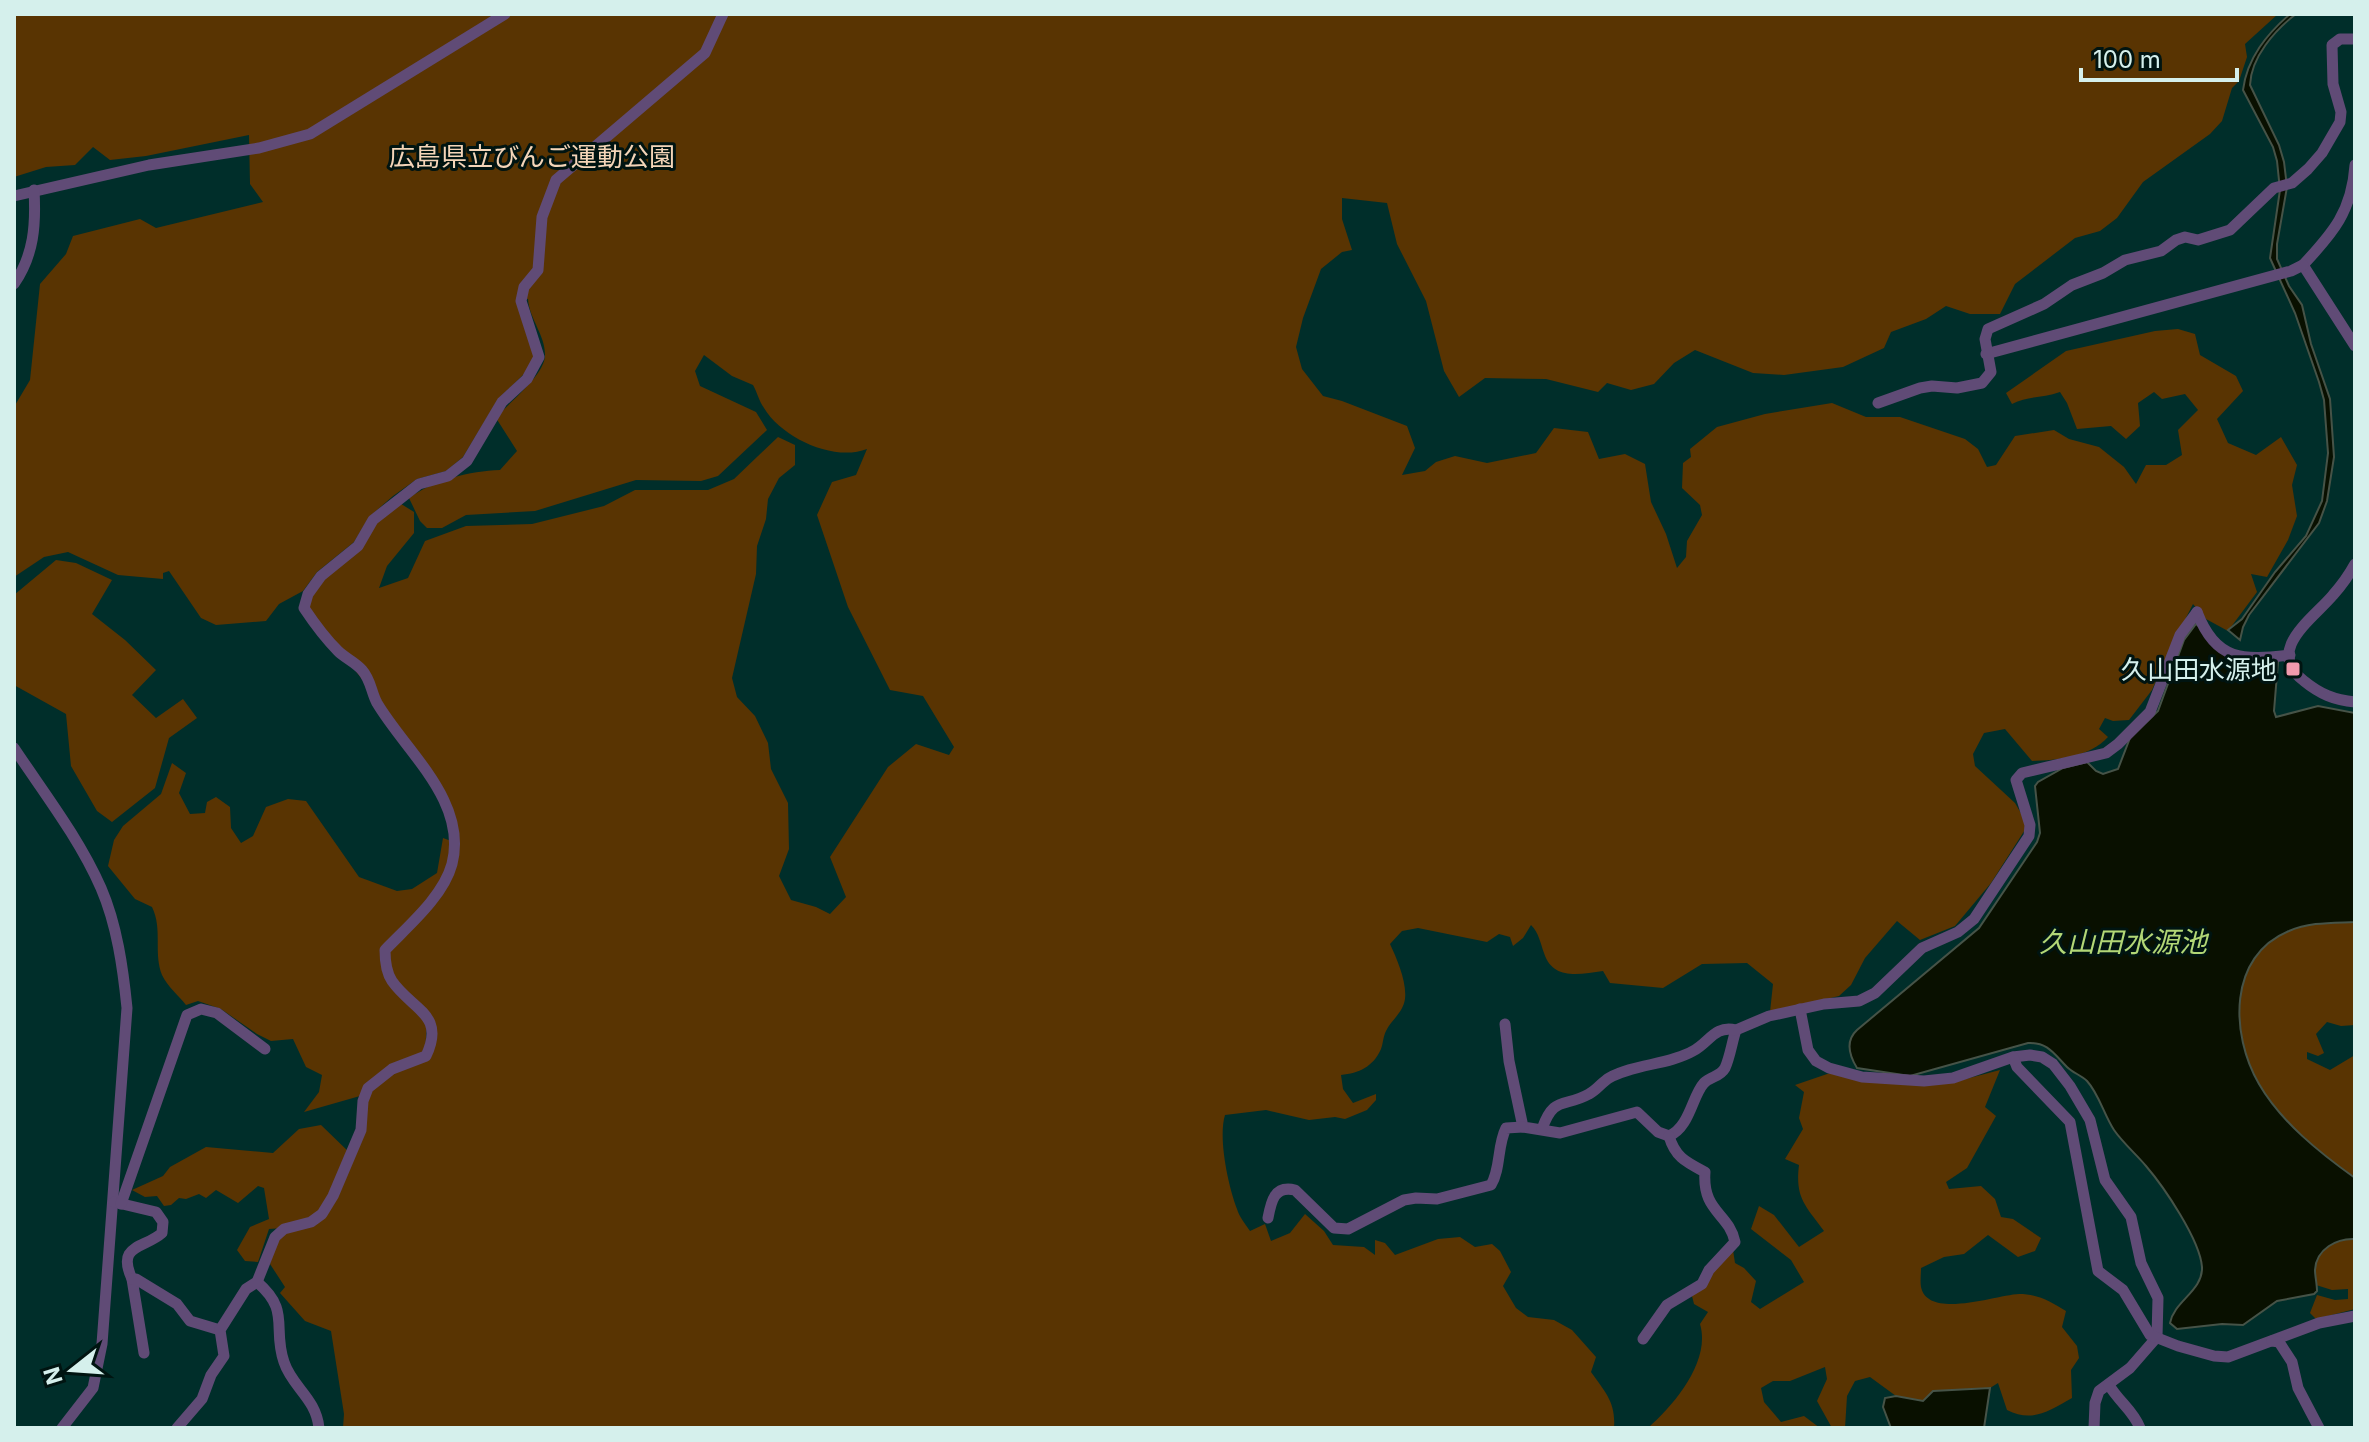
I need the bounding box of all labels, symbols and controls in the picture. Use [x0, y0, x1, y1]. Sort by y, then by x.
scale bar [2081, 32, 2237, 82]
text: 100 m [2093, 45, 2161, 74]
park label: 広島県立びんご運動公園 [389, 141, 675, 172]
place label: 久山田水源地 [2121, 654, 2277, 685]
marker: 久山田水源地 [2284, 660, 2302, 678]
water label: 久山田水源池 [2039, 925, 2210, 959]
north arrow [32, 1330, 112, 1410]
text: N [38, 1364, 68, 1388]

